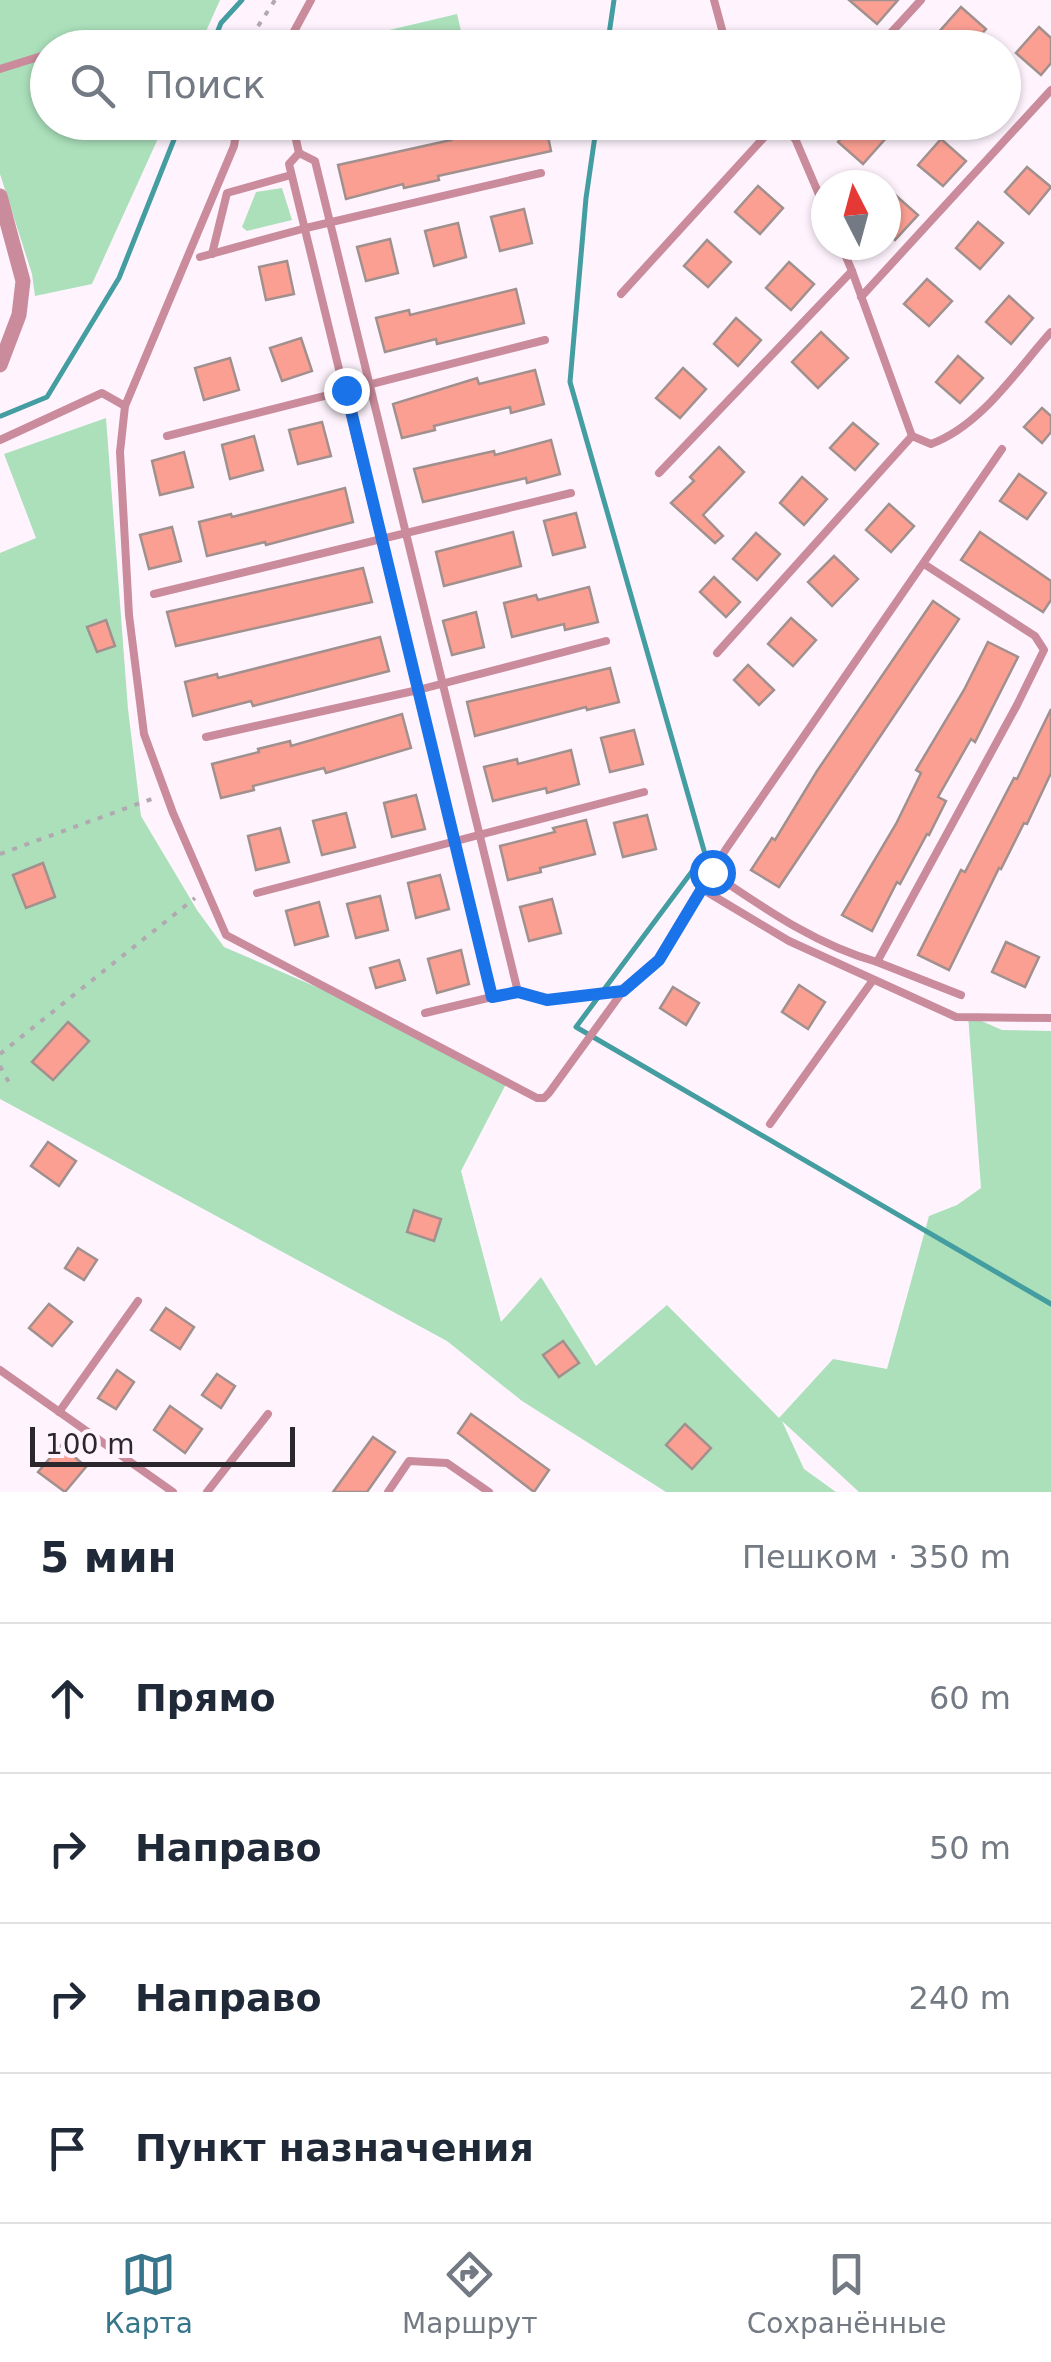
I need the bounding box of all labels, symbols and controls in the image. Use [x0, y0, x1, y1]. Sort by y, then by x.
search box [30, 30, 1021, 140]
icon: search [65, 58, 120, 113]
text: Поиск [145, 63, 265, 107]
north arrow [811, 170, 901, 260]
route end [324, 368, 370, 414]
route start [690, 850, 736, 896]
scale bar [30, 1422, 295, 1466]
text: 100 m [45, 1428, 135, 1461]
text: 5 мин [40, 1533, 177, 1582]
text: Пешком · 350 m [742, 1538, 1011, 1576]
icon: ahead [40, 1671, 95, 1726]
text: Прямо [135, 1676, 276, 1720]
text: 60 m [929, 1679, 1011, 1717]
icon: right [40, 1821, 95, 1876]
text: Направо [135, 1826, 322, 1870]
text: 50 m [929, 1829, 1011, 1867]
icon: right [40, 1971, 95, 2026]
text: Направо [135, 1976, 322, 2020]
text: 240 m [909, 1979, 1011, 2017]
icon: arrive [40, 2121, 95, 2176]
text: Пункт назначения [135, 2126, 534, 2170]
tab: Карта [105, 2247, 193, 2340]
tab: Маршрут [402, 2247, 537, 2340]
tab: Сохранённые [747, 2247, 946, 2340]

